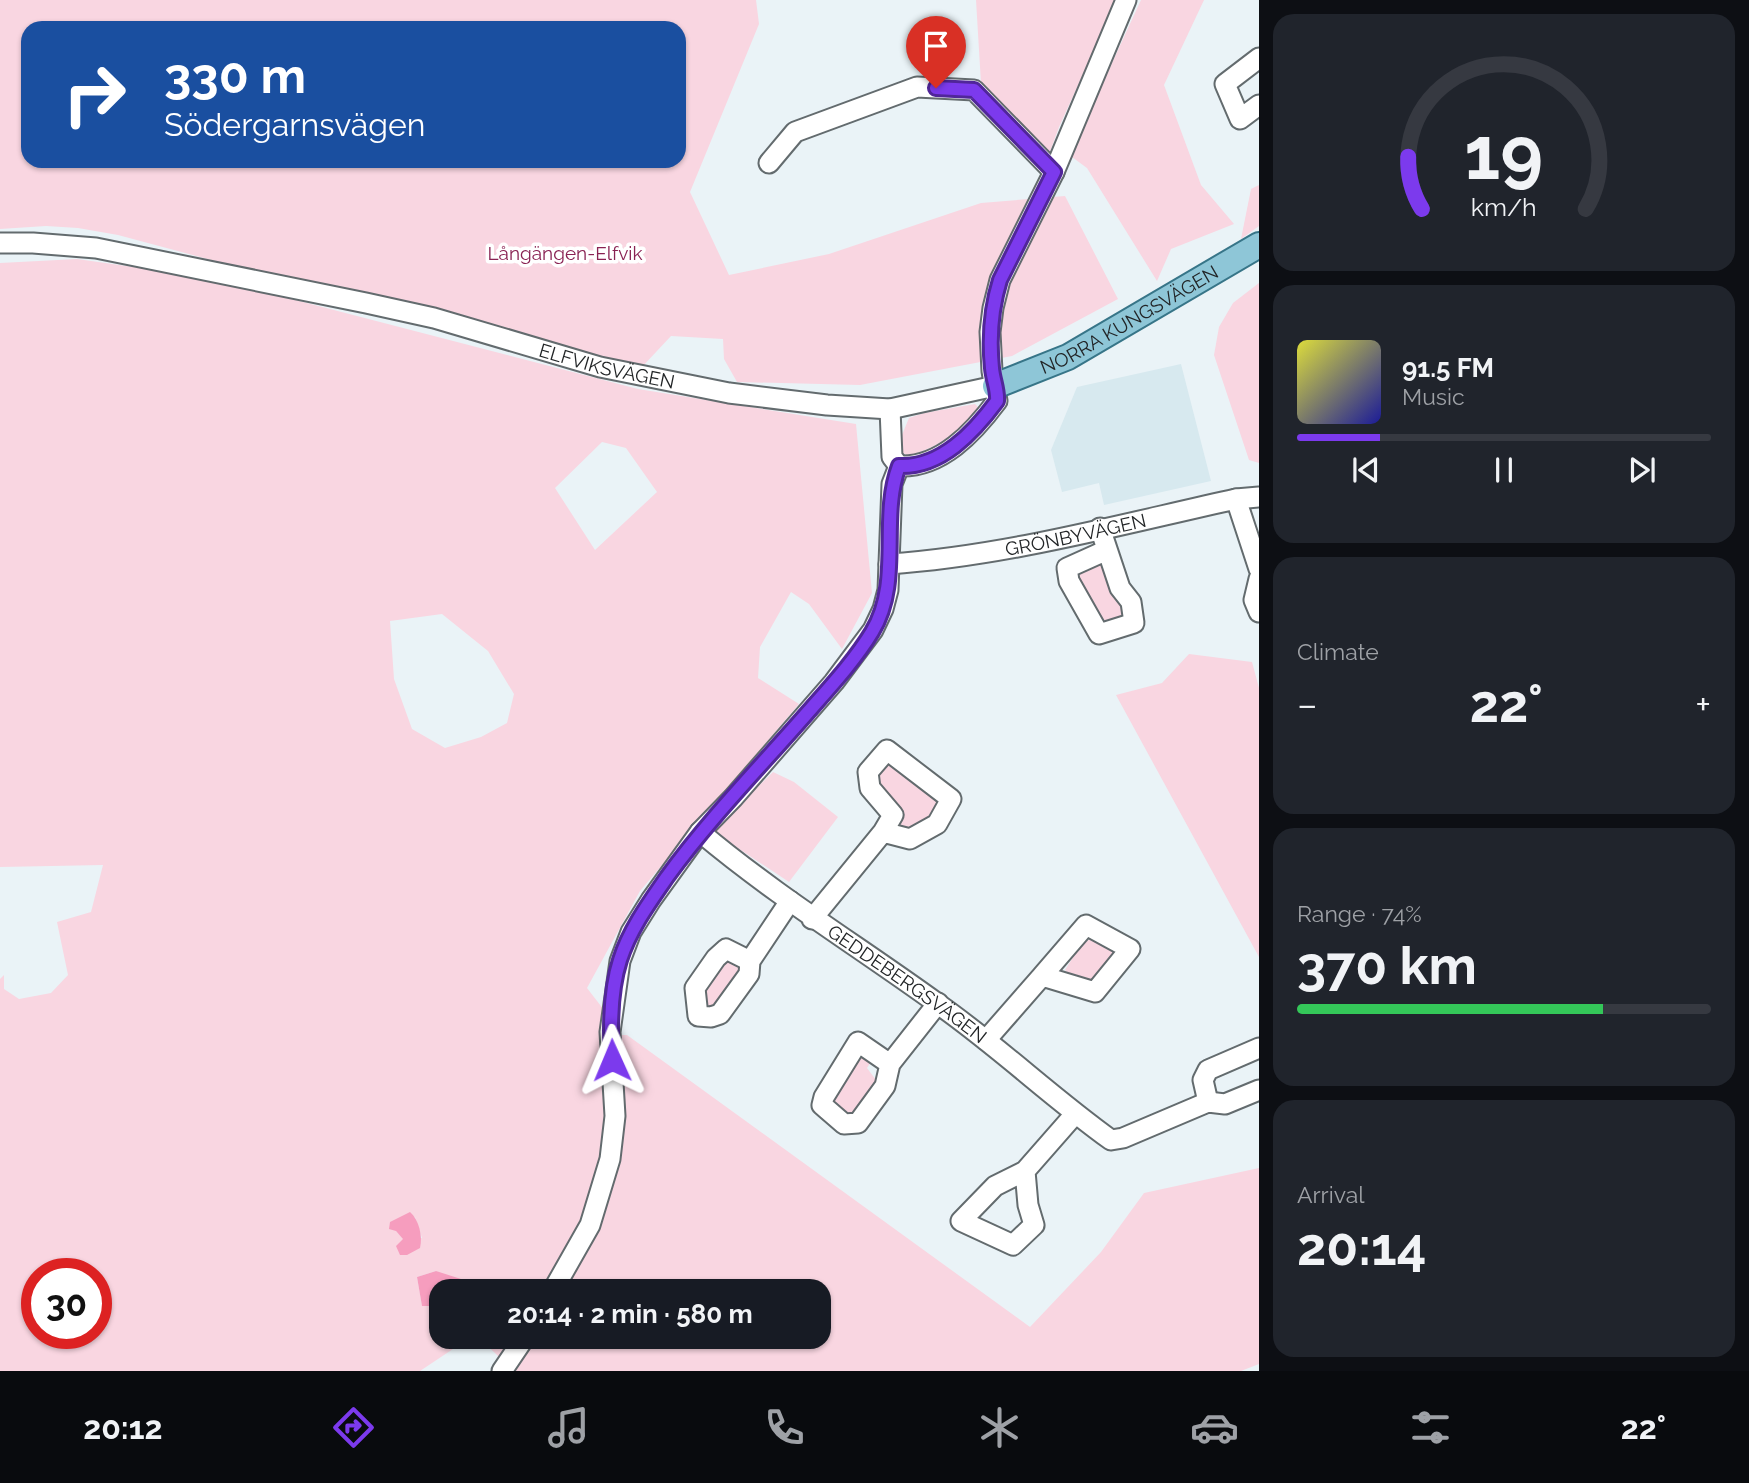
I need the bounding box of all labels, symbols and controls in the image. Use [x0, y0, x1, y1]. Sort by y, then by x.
pin [906, 16, 966, 88]
icon: arrive [917, 27, 955, 65]
text: 330 m [164, 47, 306, 104]
icon: right [49, 49, 140, 140]
text: Södergarnsvägen [164, 106, 425, 143]
text: 19 [1465, 111, 1543, 196]
text: km/h [1471, 192, 1537, 222]
park label: Långängen-Elfvik [487, 242, 643, 264]
street label: NORRA KUNGSVÄGEN [1037, 261, 1222, 378]
street label: ELFVIKSVÄGEN [537, 339, 677, 393]
text: 91.5 FM [1402, 353, 1494, 383]
text: Music [1402, 383, 1465, 410]
icon: previous [1347, 451, 1385, 489]
icon: pause [1485, 451, 1523, 489]
icon: next [1623, 451, 1661, 489]
street label: GRÖNBYVÄGEN [1003, 509, 1148, 560]
text: Climate [1297, 638, 1379, 665]
text: 22° [1470, 673, 1543, 734]
text: − [1297, 682, 1317, 727]
text: + [1695, 682, 1711, 727]
text: Range · 74% [1297, 900, 1422, 927]
street label: GEDDEBERGSVÄGEN [824, 920, 991, 1047]
text: 370 km [1297, 935, 1477, 996]
position arrow [575, 1023, 649, 1097]
text: Arrival [1297, 1181, 1364, 1208]
text: 20:14 [1297, 1216, 1426, 1277]
speed limit sign: 30 [21, 1258, 112, 1349]
text: 20:14 · 2 min · 580 m [507, 1299, 753, 1329]
icon: directions [329, 1403, 378, 1452]
icon: music [544, 1403, 593, 1452]
icon: phone [760, 1403, 809, 1452]
icon: climate [975, 1403, 1024, 1452]
icon: car [1190, 1403, 1239, 1452]
icon: filters [1406, 1403, 1455, 1452]
text: 20:12 [83, 1409, 163, 1446]
text: 22° [1621, 1409, 1666, 1446]

